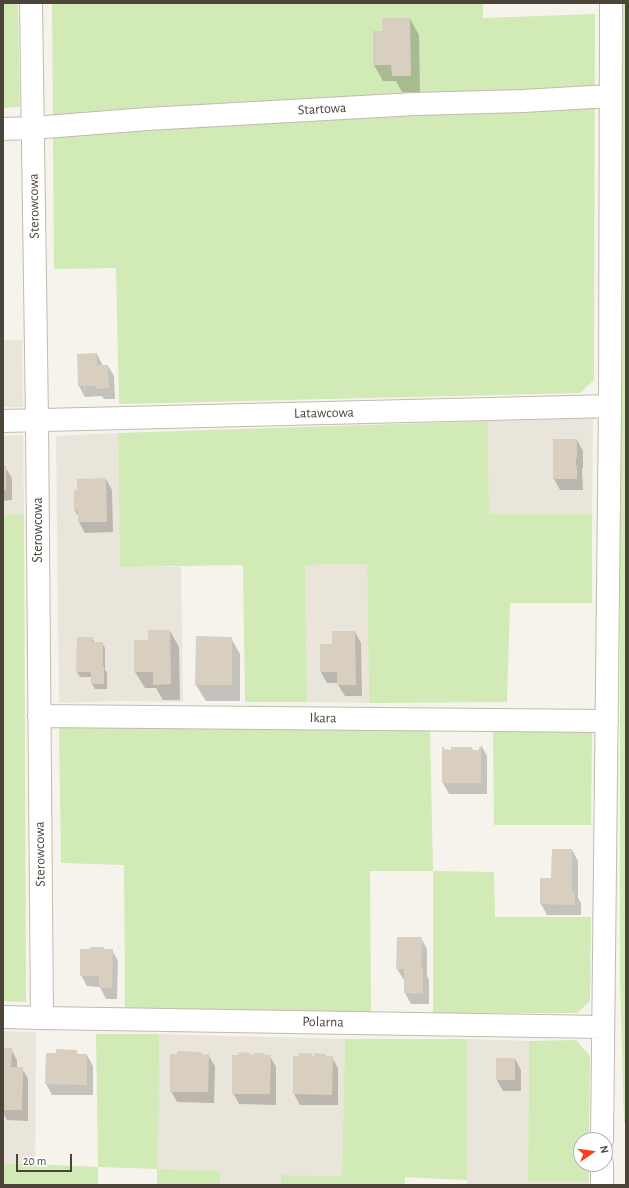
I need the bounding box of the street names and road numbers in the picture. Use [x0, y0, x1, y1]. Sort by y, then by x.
street label: Startowa [297, 99, 347, 119]
street label: Sterowcowa [25, 173, 43, 239]
street label: Latawcowa [294, 404, 354, 422]
street label: Sterowcowa [30, 497, 46, 563]
street label: Ikara [309, 709, 337, 727]
street label: Sterowcowa [31, 821, 49, 887]
street label: Polarna [302, 1013, 344, 1031]

